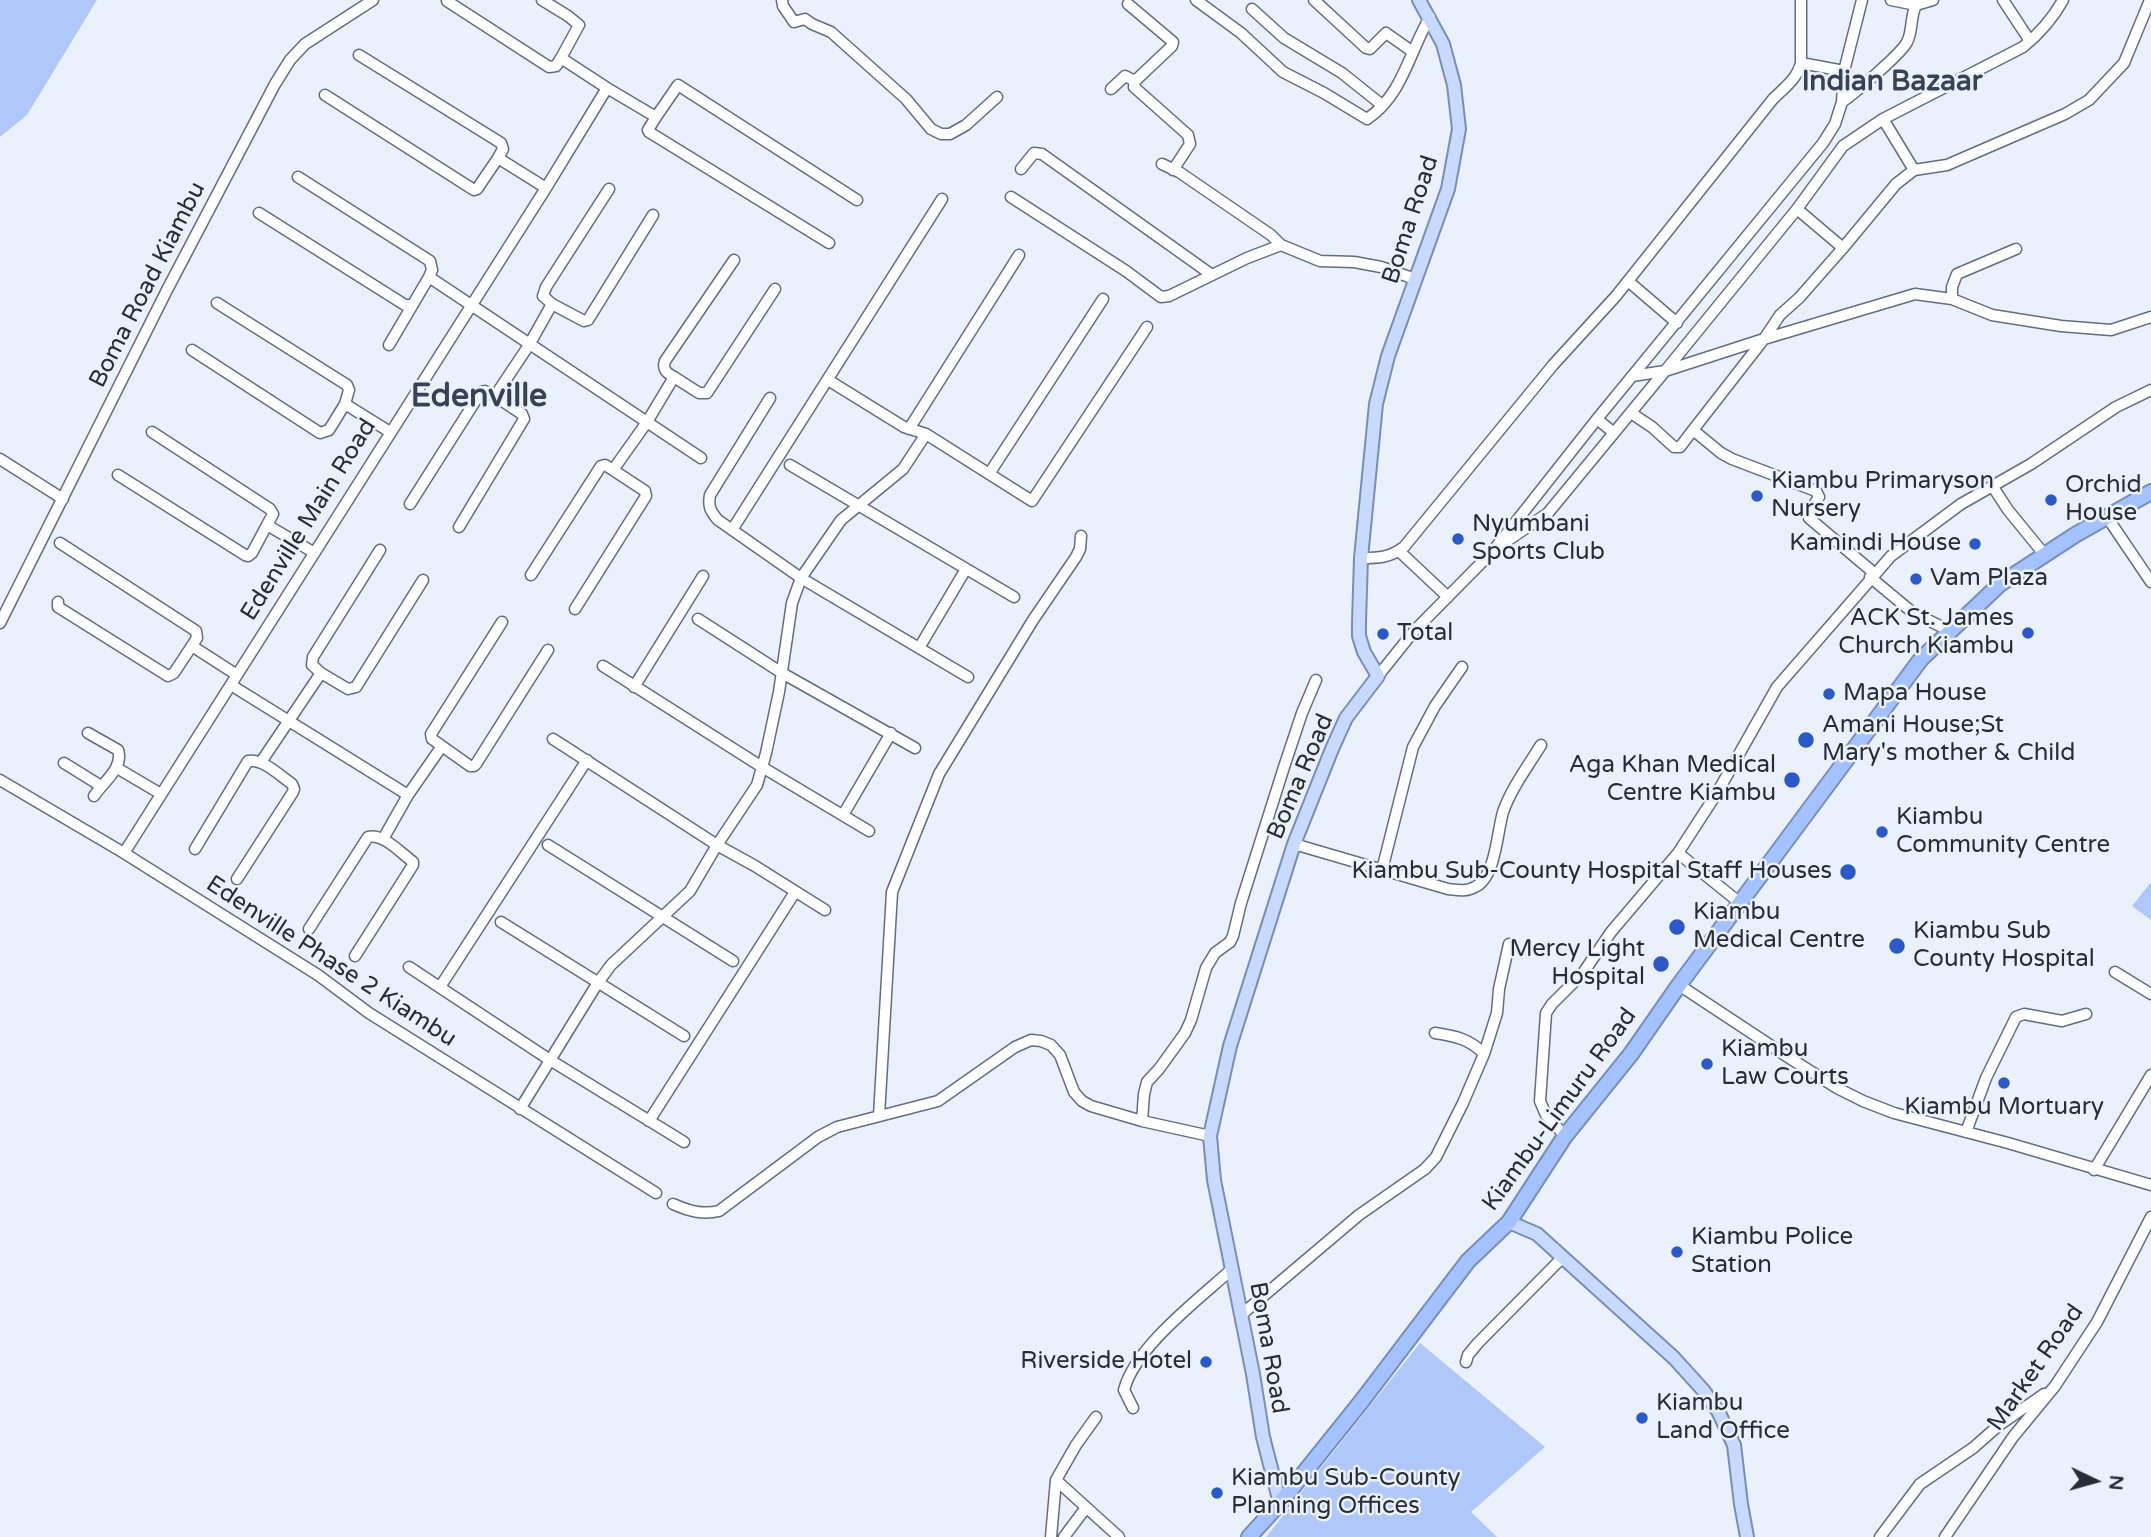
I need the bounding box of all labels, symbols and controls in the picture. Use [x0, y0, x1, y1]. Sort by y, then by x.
district label: Indian Bazaar [1802, 66, 1982, 100]
street label: Boma Road [1377, 152, 1445, 288]
street label: Boma Road Kiambu [84, 177, 212, 393]
district label: Edenville [411, 379, 547, 417]
street label: Edenville Main Road [235, 414, 383, 626]
place label: Kiambu Primaryson Nursery [1771, 468, 1994, 524]
place label: Orchid House [2065, 472, 2142, 528]
marker: Kiambu Primaryson Nursery [1749, 488, 1765, 504]
marker: Orchid House [2043, 492, 2059, 508]
place label: Nyumbani Sports Club [1472, 511, 1605, 567]
place label: Kamindi House [1789, 530, 1961, 558]
marker: Nyumbani Sports Club [1450, 531, 1466, 547]
marker: Kamindi House [1967, 536, 1983, 552]
place label: Vam Plaza [1930, 565, 2048, 593]
marker: Vam Plaza [1908, 571, 1924, 587]
place label: ACK St. James Church Kiambu [1838, 605, 2014, 661]
place label: Total [1397, 620, 1453, 648]
marker: ACK St. James Church Kiambu [2020, 625, 2036, 641]
marker: Total [1375, 626, 1391, 642]
place label: Mapa House [1843, 680, 1987, 708]
marker: Mapa House [1821, 686, 1837, 702]
street label: Boma Road [1262, 710, 1340, 844]
place label: Amani House;St Mary's mother & Child [1822, 712, 2075, 768]
marker: Amani House;St Mary's mother & Child [1796, 730, 1816, 750]
place label: Aga Khan Medical Centre Kiambu [1569, 752, 1776, 808]
marker: Aga Khan Medical Centre Kiambu [1782, 770, 1802, 790]
place label: Kiambu Community Centre [1896, 804, 2110, 860]
marker: Kiambu Community Centre [1874, 824, 1890, 840]
place label: Kiambu Sub-County Hospital Staff Houses [1351, 858, 1832, 886]
marker: Kiambu Sub-County Hospital Staff Houses [1838, 862, 1858, 882]
street label: Edenville Phase 2 Kiambu [200, 870, 462, 1054]
place label: Kiambu Medical Centre [1693, 899, 1865, 955]
marker: Kiambu Medical Centre [1667, 917, 1687, 937]
place label: Kiambu Sub County Hospital [1913, 918, 2095, 974]
place label: Mercy Light Hospital [1509, 936, 1645, 992]
marker: Kiambu Sub County Hospital [1887, 936, 1907, 956]
marker: Mercy Light Hospital [1651, 954, 1671, 974]
street label: Kiambu-Limuru Road [1477, 1003, 1643, 1217]
place label: Kiambu Law Courts [1721, 1036, 1849, 1092]
marker: Kiambu Law Courts [1699, 1056, 1715, 1072]
marker: Kiambu Mortuary [1996, 1075, 2012, 1091]
place label: Kiambu Mortuary [1904, 1094, 2104, 1122]
place label: Kiambu Police Station [1691, 1224, 1853, 1280]
marker: Kiambu Police Station [1669, 1244, 1685, 1260]
street label: Boma Road [1242, 1280, 1294, 1416]
street label: Market Road [1982, 1299, 2090, 1437]
place label: Riverside Hotel [1020, 1348, 1192, 1376]
marker: Riverside Hotel [1198, 1354, 1214, 1370]
place label: Kiambu Land Office [1656, 1390, 1790, 1446]
marker: Kiambu Land Office [1634, 1410, 1650, 1426]
north arrow [2060, 1446, 2130, 1516]
place label: Kiambu Sub-County Planning Offices [1231, 1465, 1460, 1521]
text: N [2104, 1474, 2128, 1491]
marker: Kiambu Sub-County Planning Offices [1209, 1485, 1225, 1501]

